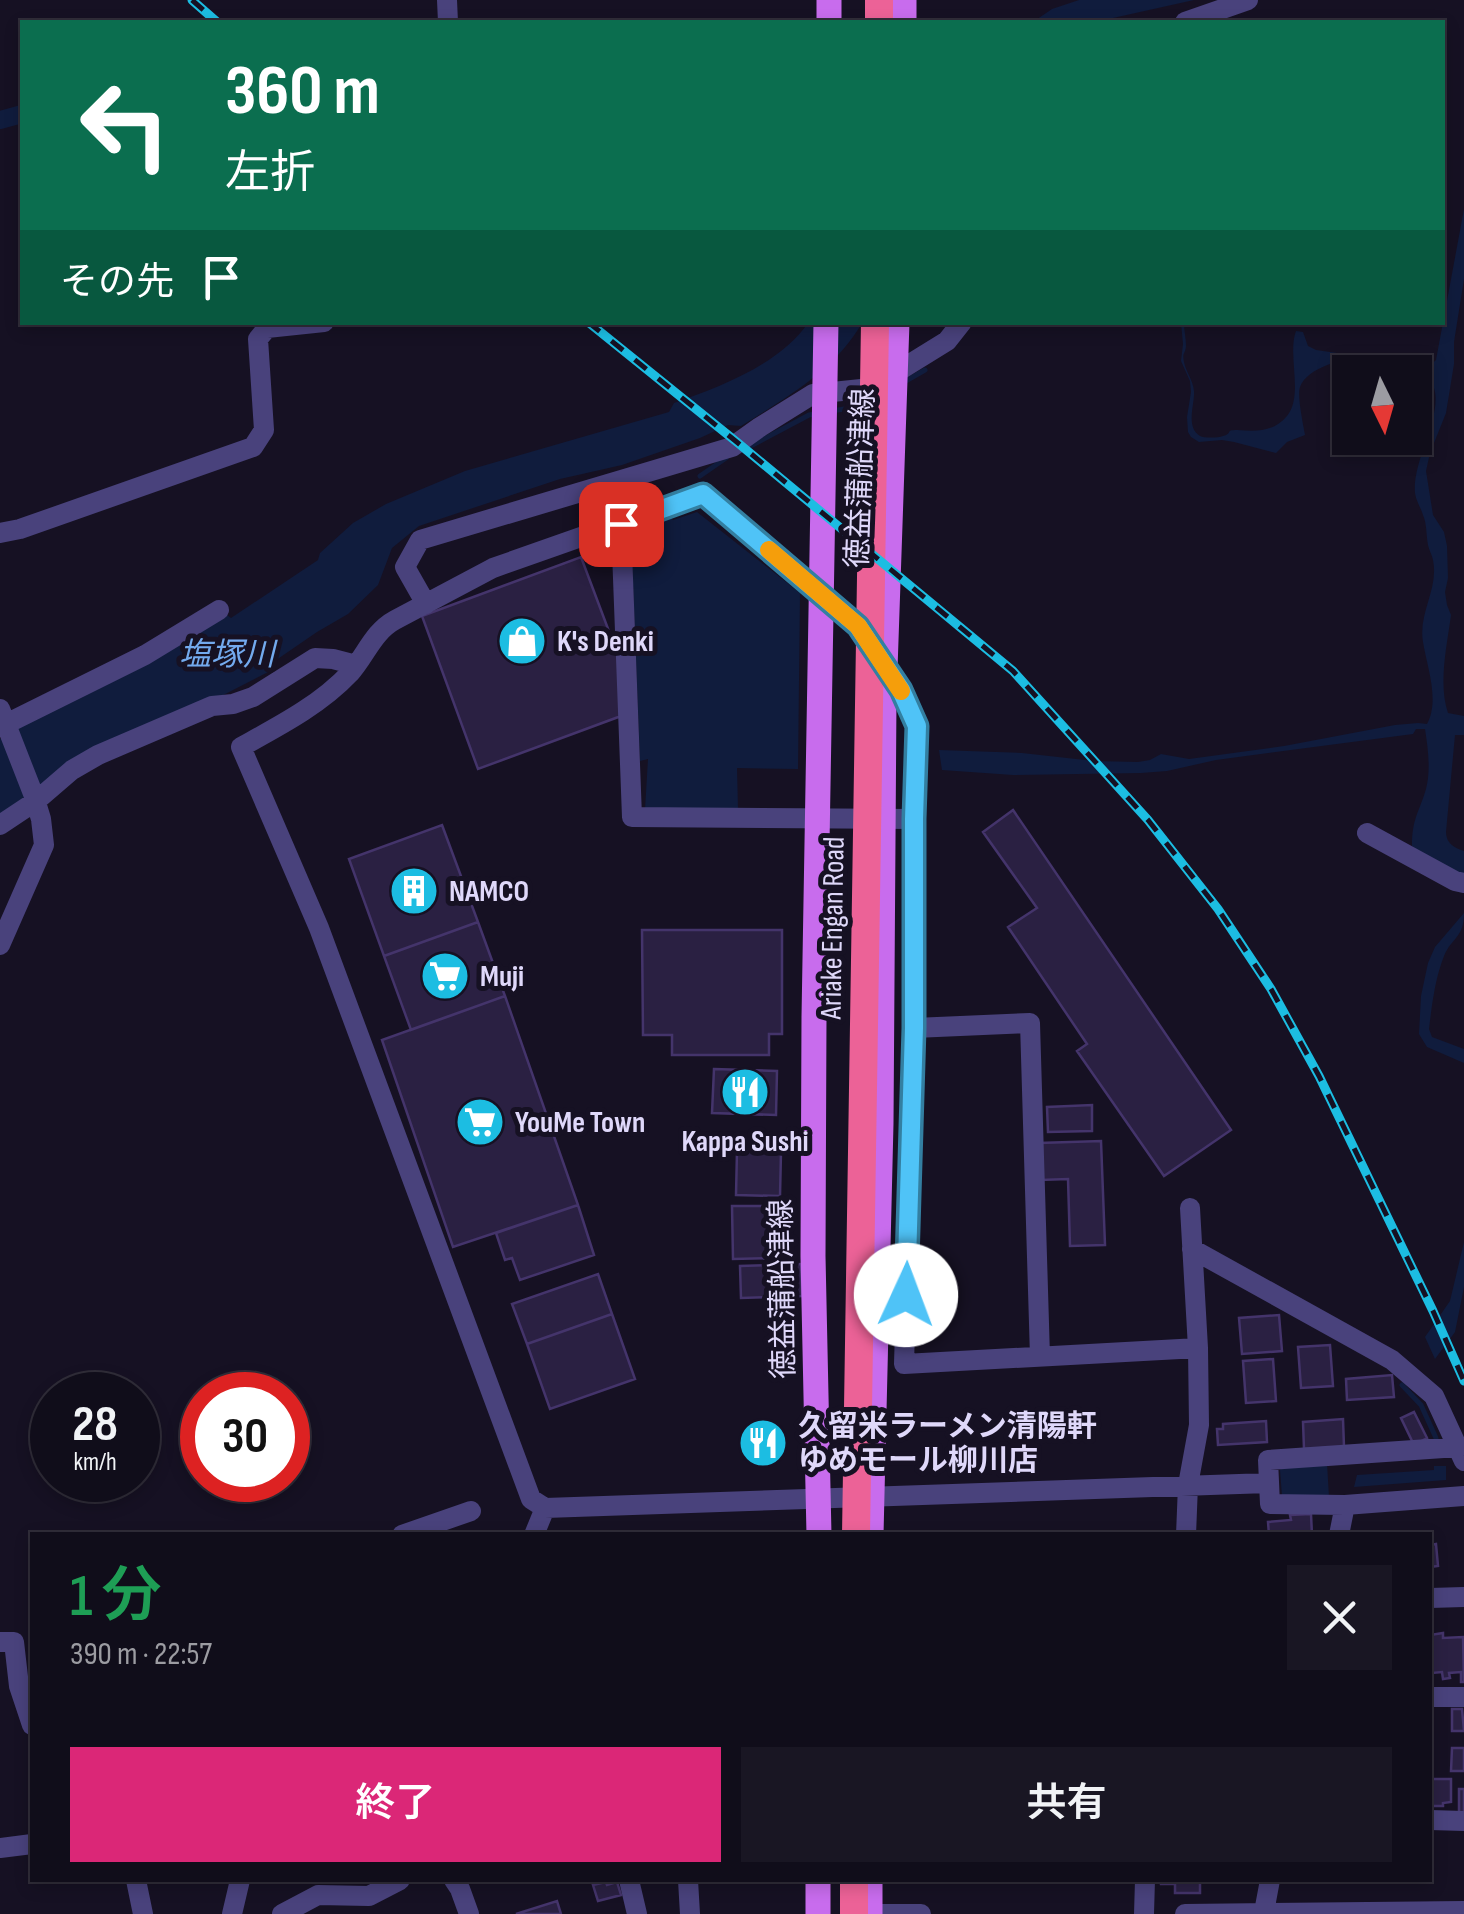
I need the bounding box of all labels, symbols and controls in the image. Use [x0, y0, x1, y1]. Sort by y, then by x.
text: 360 m [225, 50, 380, 134]
icon: left [60, 60, 190, 190]
text: 左折 [225, 146, 315, 201]
icon: arrive [194, 250, 249, 305]
text: その先 [60, 260, 174, 305]
north arrow [1332, 355, 1432, 455]
map controls [1332, 355, 1432, 455]
street label: 徳益蒲船津線 [840, 387, 882, 569]
pin [579, 482, 664, 567]
icon: arrive [594, 497, 649, 552]
shop icon: K's Denki [496, 615, 548, 667]
place label: K's Denki [557, 624, 654, 660]
water label: 塩塚川 [179, 636, 278, 675]
street label: Ariake Engan Road [813, 836, 853, 1021]
building icon: NAMCO [388, 865, 440, 917]
place label: NAMCO [449, 874, 529, 910]
supermarket icon: Muji [419, 950, 471, 1002]
place label: Muji [480, 959, 524, 995]
restaurant icon: Kappa Sushi [719, 1066, 771, 1118]
supermarket icon: YouMe Town [454, 1096, 506, 1148]
place label: YouMe Town [515, 1105, 645, 1141]
place label: Kappa Sushi [681, 1124, 809, 1160]
street label: 徳益蒲船津線 [763, 1199, 803, 1379]
position arrow [854, 1243, 958, 1347]
speed limit sign: 30 [180, 1372, 310, 1502]
text: 28 [72, 1395, 118, 1455]
place label: 久留米ラーメン清陽軒 ゆめモール柳川店 [798, 1409, 1097, 1479]
restaurant icon: 久留米ラーメン清陽軒 ゆめモール柳川店 [737, 1417, 789, 1469]
text: km/h [73, 1447, 117, 1478]
text: 1 分 [70, 1561, 162, 1633]
button: close [1287, 1565, 1392, 1670]
text: 390 m · 22:57 [70, 1635, 212, 1674]
button: 終了 [70, 1747, 721, 1862]
button: 共有 [741, 1747, 1392, 1862]

